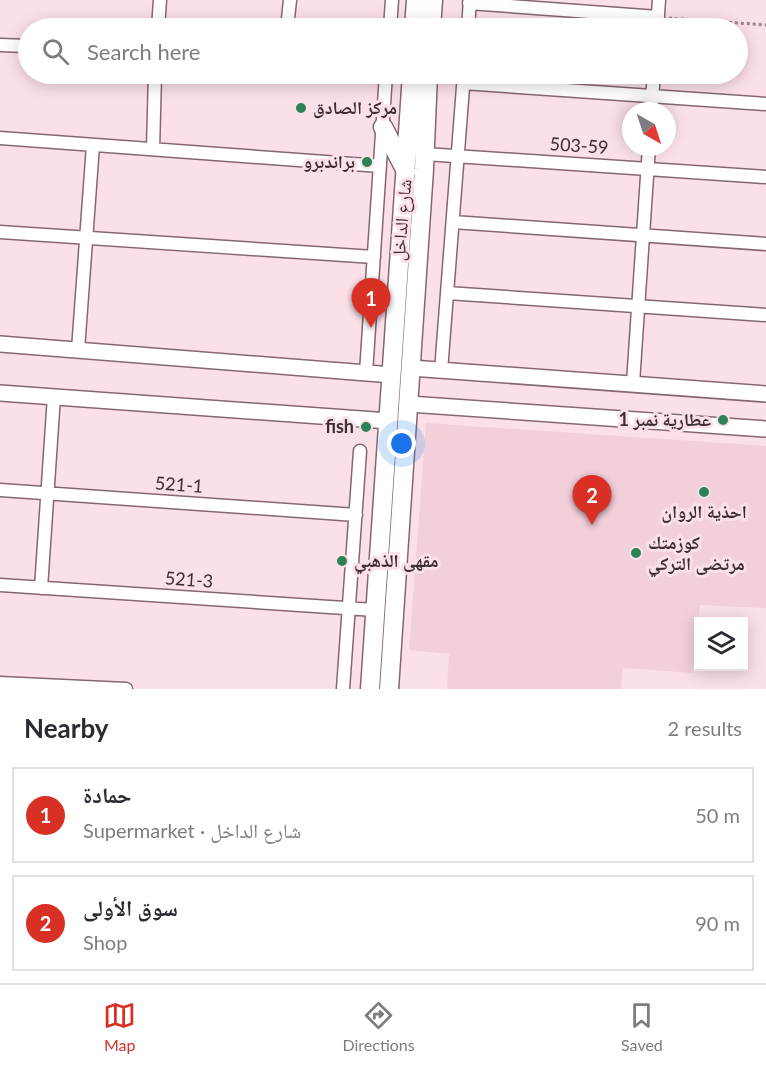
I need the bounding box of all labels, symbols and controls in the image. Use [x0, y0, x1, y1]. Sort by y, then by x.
search box [18, 18, 748, 84]
icon: search [39, 35, 72, 68]
text: Search here [87, 38, 200, 65]
place label: مركز الصادق [313, 96, 397, 119]
marker: مركز الصادق [294, 101, 308, 115]
north arrow [622, 102, 676, 156]
street label: 503-59 [549, 132, 609, 158]
place label: براندبرو [303, 150, 355, 173]
marker: براندبرو [360, 155, 374, 169]
street label: شارع الداخل [386, 178, 417, 262]
pin: 1 [352, 278, 391, 328]
place label: عطارية نمبر 1 [619, 408, 711, 431]
marker: عطارية نمبر 1 [716, 413, 730, 427]
place label: fish [325, 415, 354, 437]
marker: fish [359, 420, 373, 434]
your location [387, 429, 416, 458]
street label: 521-1 [154, 471, 204, 497]
pin: 2 [572, 476, 612, 525]
marker: احذية الروان [697, 485, 711, 499]
place label: احذية الروان [661, 500, 747, 523]
place label: كوزمتك مرتضى التركي [648, 531, 745, 578]
marker: كوزمتك مرتضى التركي [629, 546, 643, 560]
place label: مقهى الذهبي [354, 549, 439, 575]
marker: مقهى الذهبي [335, 554, 349, 568]
street label: 521-3 [164, 566, 214, 592]
map controls [694, 617, 748, 671]
button: layers [694, 617, 748, 671]
text: Nearby [24, 712, 109, 744]
text: 2 results [667, 716, 742, 740]
text: حمادة [83, 781, 132, 808]
text: 1 [40, 803, 51, 827]
text: 50 m [695, 803, 740, 827]
text: Supermarket · شارع الداخل [83, 818, 301, 842]
text: سوق الأولى [83, 894, 178, 921]
text: 2 [40, 911, 51, 935]
text: 90 m [695, 911, 740, 935]
text: Shop [83, 930, 127, 954]
tab: Map [103, 999, 136, 1054]
tab: Directions [342, 999, 415, 1054]
tab: Saved [621, 999, 663, 1054]

